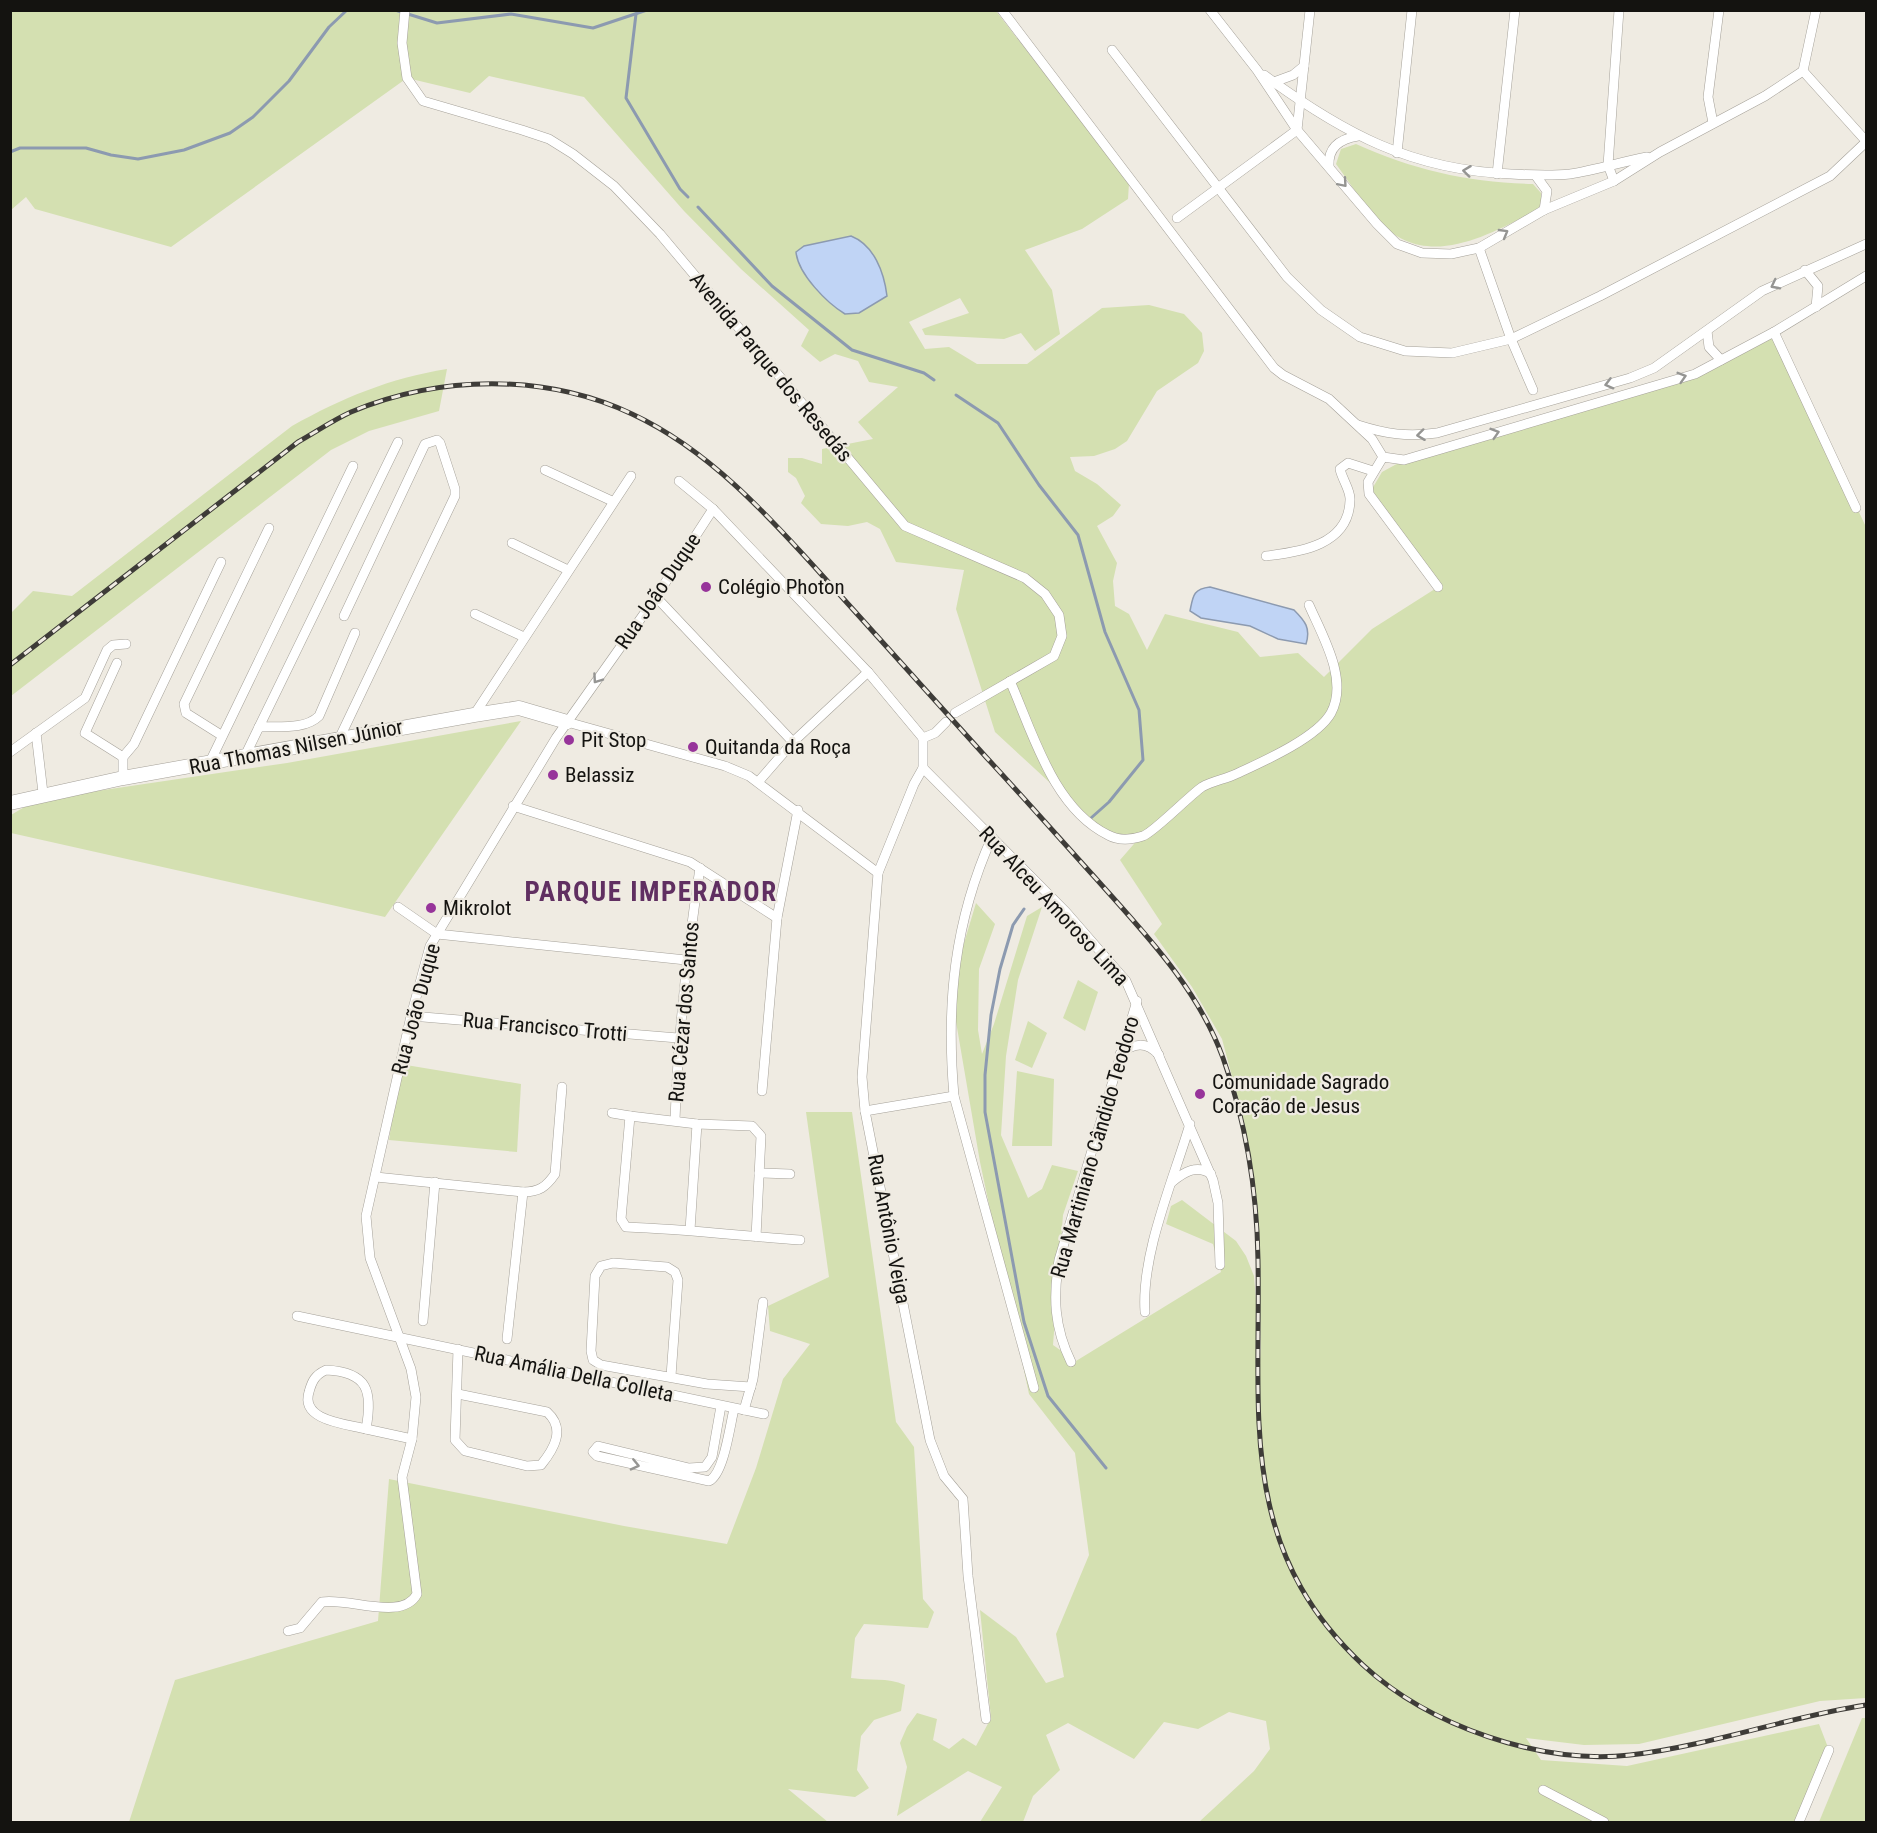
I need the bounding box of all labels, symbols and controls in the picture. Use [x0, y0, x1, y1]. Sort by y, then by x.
one-way arrow [1462, 165, 1471, 177]
one-way arrow [1336, 176, 1347, 187]
one-way arrow [1498, 229, 1508, 240]
street label: Avenida Parque dos Resedás [685, 268, 857, 466]
one-way arrow [1770, 277, 1781, 289]
one-way arrow [1676, 372, 1687, 384]
one-way arrow [1604, 377, 1615, 389]
one-way arrow [1489, 428, 1500, 440]
one-way arrow [1416, 429, 1425, 441]
street label: Rua João Duque [610, 528, 706, 654]
place label: Colégio Photon [718, 575, 845, 599]
marker: Colégio Photon [699, 580, 713, 594]
one-way arrow [594, 673, 605, 684]
street label: Rua Thomas Nilsen Júnior [187, 715, 405, 779]
place label: Pit Stop [581, 728, 646, 752]
marker: Pit Stop [562, 733, 576, 747]
place label: Quitanda da Roça [705, 735, 851, 759]
marker: Quitanda da Roça [686, 740, 700, 754]
place label: Belassiz [565, 763, 634, 787]
marker: Belassiz [546, 768, 560, 782]
street label: Rua Alceu Amoroso Lima [974, 822, 1134, 990]
district label: PARQUE IMPERADOR [524, 876, 778, 908]
place label: Mikrolot [443, 896, 511, 920]
marker: Mikrolot [424, 901, 438, 915]
street label: Rua Cézar dos Santos [664, 921, 704, 1103]
street label: Rua João Duque [387, 941, 445, 1077]
street label: Rua Francisco Trotti [462, 1008, 628, 1046]
street label: Rua Martiniano Cândido Teodoro [1046, 1013, 1144, 1281]
place label: Comunidade Sagrado Coração de Jesus [1212, 1070, 1389, 1118]
marker: Comunidade Sagrado Coração de Jesus [1193, 1087, 1207, 1101]
street label: Rua Antônio Veiga [863, 1152, 915, 1306]
street label: Rua Amália Della Colleta [472, 1341, 676, 1407]
one-way arrow [630, 1458, 640, 1471]

